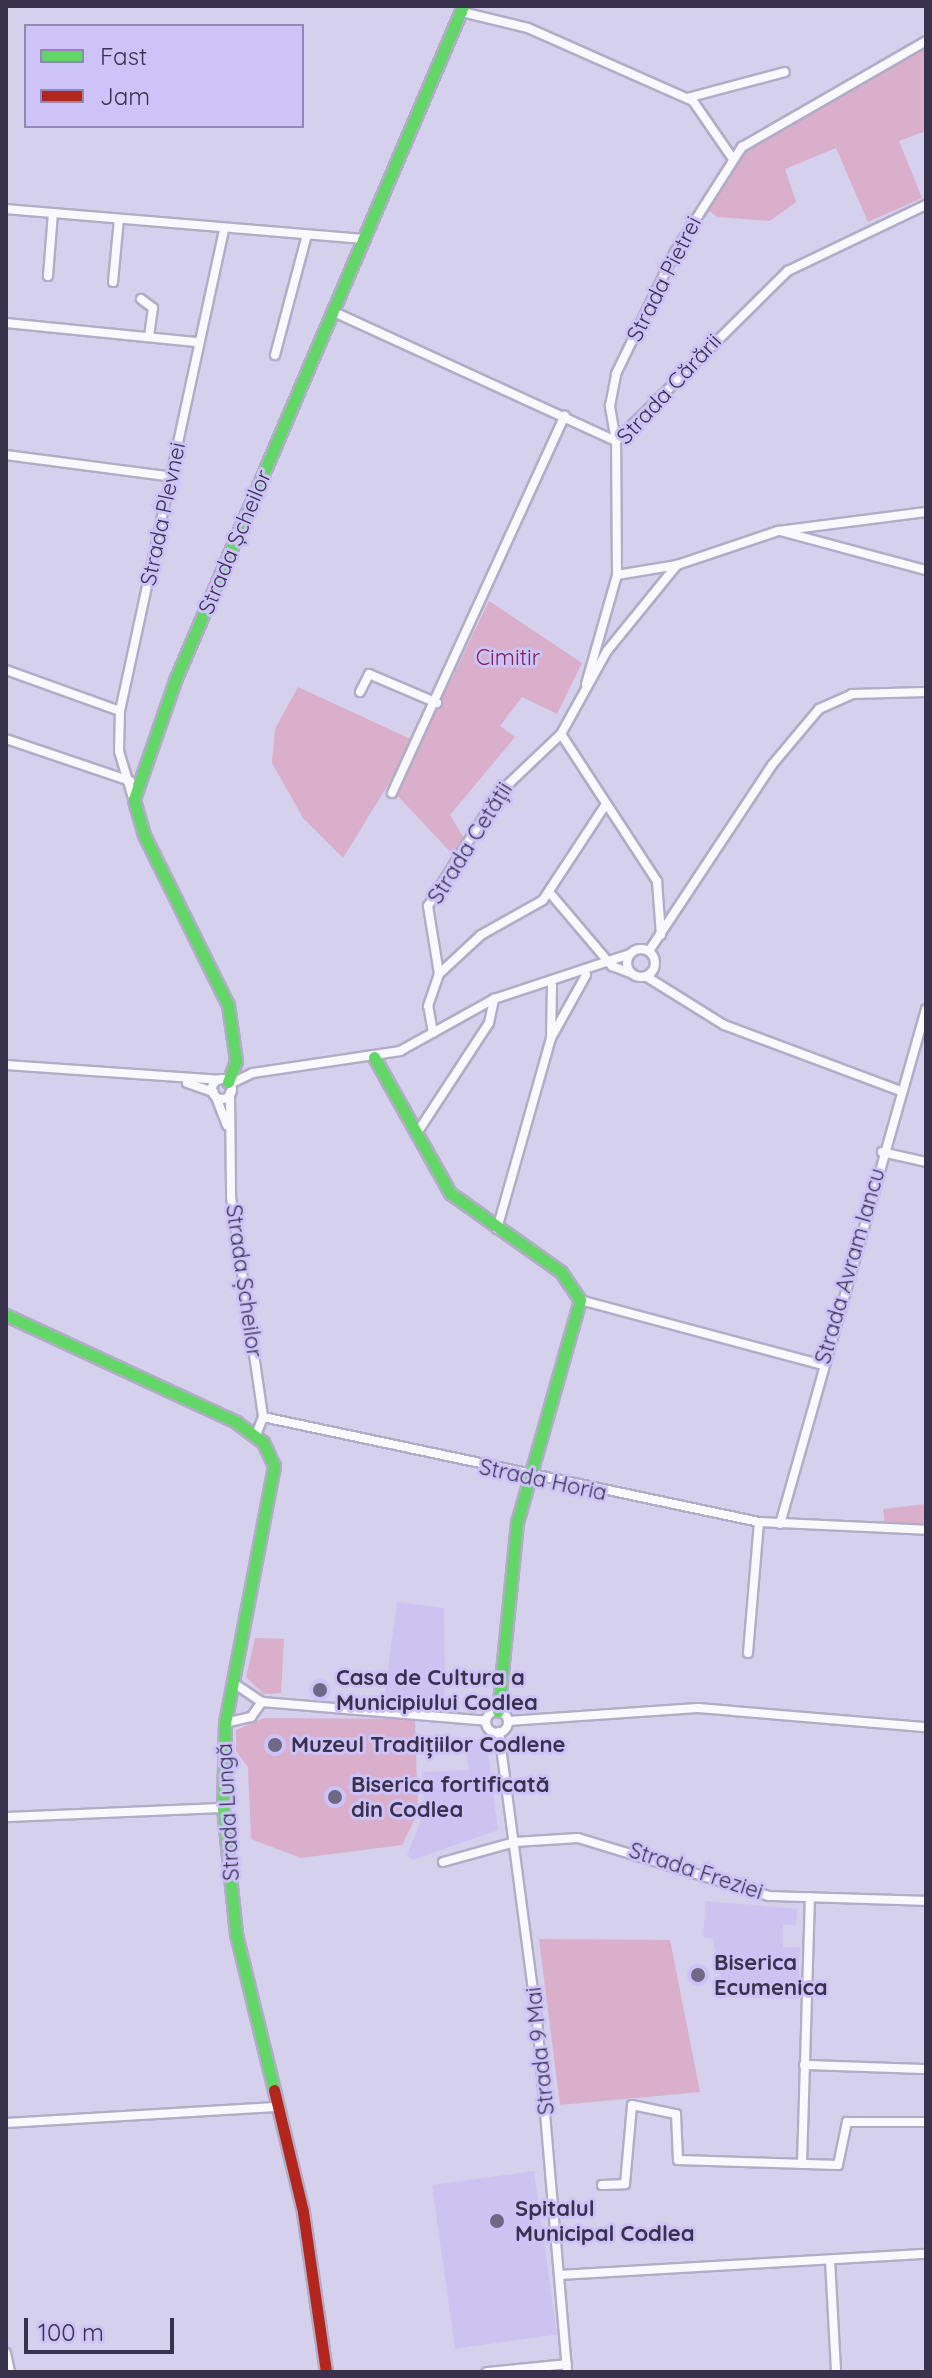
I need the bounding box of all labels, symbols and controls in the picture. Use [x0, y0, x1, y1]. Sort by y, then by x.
legend [24, 24, 304, 128]
text: Fast [100, 41, 147, 71]
text: Jam [100, 81, 150, 111]
street label: Strada Pietrei [621, 212, 707, 346]
street label: Strada Cărării [611, 328, 727, 450]
street label: Strada Plevnei [135, 440, 191, 588]
street label: Strada Șcheilor [193, 466, 277, 618]
park label: Cimitir [476, 645, 540, 671]
street label: Strada Cetății [422, 777, 518, 909]
street label: Strada Avram Iancu [809, 1165, 891, 1367]
street label: Strada Șcheilor [220, 1203, 268, 1359]
street label: Strada Horia [477, 1454, 609, 1506]
place label: Casa de Cultura a Municipiului Codlea [336, 1664, 538, 1716]
marker: Casa de Cultura a Municipiului Codlea [311, 1681, 329, 1699]
place label: Muzeul Tradițiilor Codlene [291, 1732, 566, 1758]
marker: Muzeul Tradițiilor Codlene [266, 1736, 284, 1754]
street label: Strada Lungă [211, 1742, 245, 1882]
place label: Biserica fortificată din Codlea [351, 1771, 550, 1822]
marker: Biserica fortificată din Codlea [326, 1788, 344, 1806]
street label: Strada Freziei [626, 1837, 766, 1905]
place label: Biserica Ecumenica [714, 1949, 828, 2000]
marker: Biserica Ecumenica [689, 1966, 707, 1984]
street label: Strada 9 Mai [520, 1986, 560, 2116]
place label: Spitalul Municipal Codlea [515, 2195, 695, 2246]
marker: Spitalul Municipal Codlea [486, 2210, 508, 2232]
scale bar [28, 2302, 178, 2352]
text: 100 m [38, 2317, 104, 2347]

